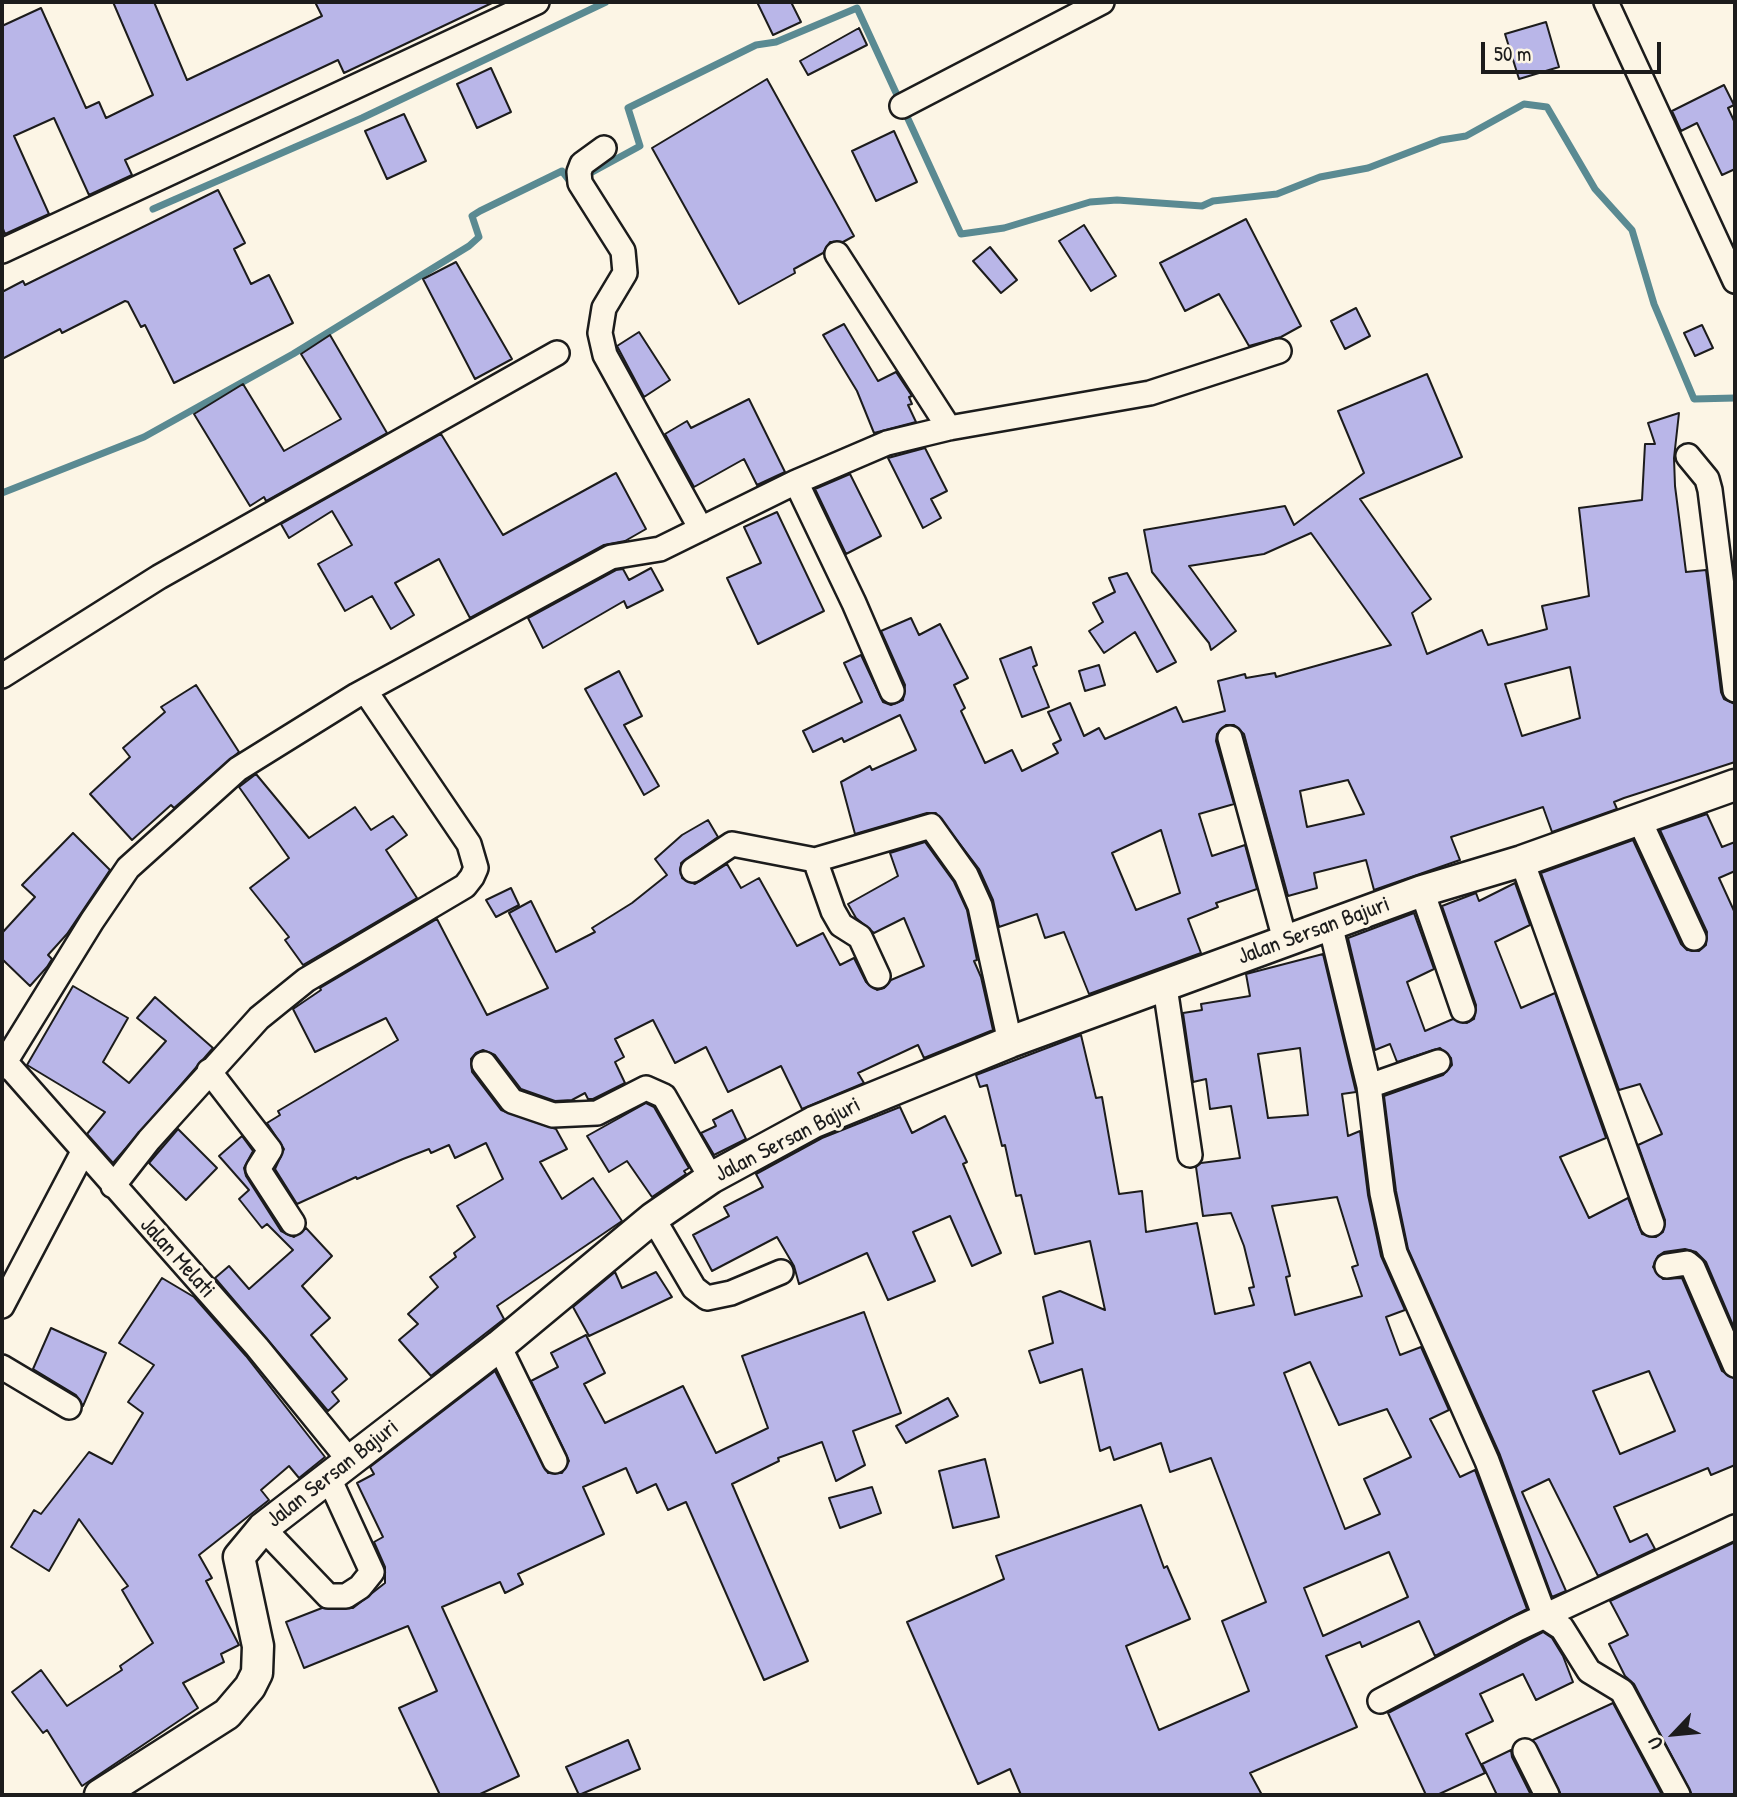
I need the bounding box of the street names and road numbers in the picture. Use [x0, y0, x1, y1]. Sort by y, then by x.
street label: Jalan Sersan Bajuri [1234, 891, 1394, 971]
street label: Jalan Sersan Bajuri [711, 1091, 865, 1189]
street label: Jalan Melati [133, 1212, 221, 1304]
street label: Jalan Sersan Bajuri [262, 1414, 404, 1534]

